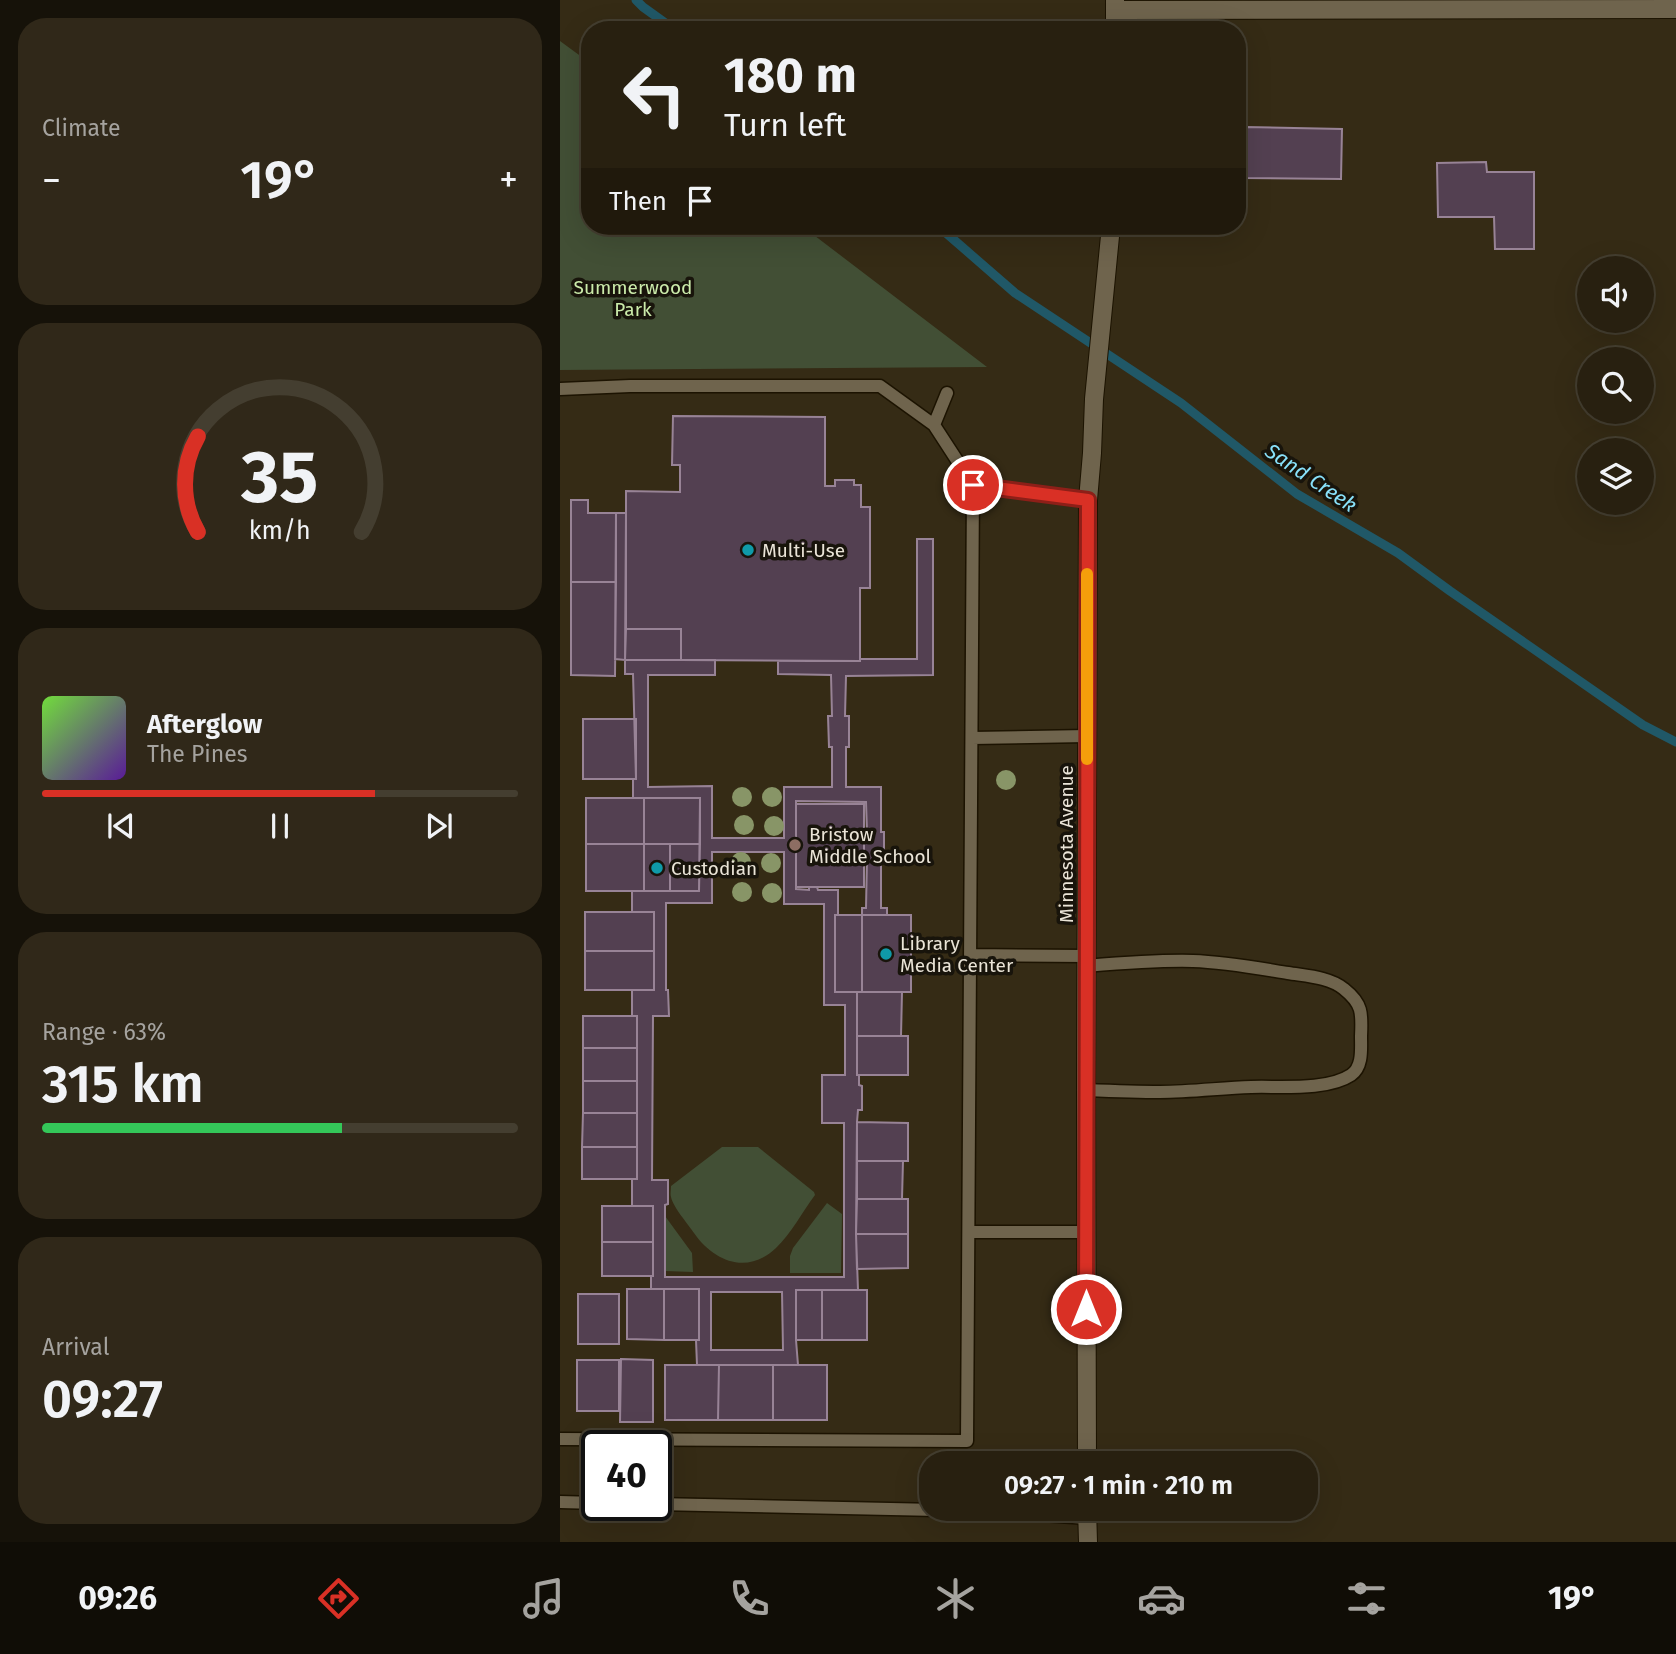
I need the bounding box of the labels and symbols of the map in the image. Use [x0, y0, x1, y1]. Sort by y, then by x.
park label: Summerwood Park [574, 276, 692, 321]
water label: Sand Creek [1259, 437, 1362, 518]
pin [943, 455, 1003, 515]
place label: Multi-Use [762, 539, 845, 562]
marker: Multi-Use [740, 542, 756, 558]
street label: Minnesota Avenue [1055, 765, 1078, 923]
place label: Bristow Middle School [809, 823, 931, 868]
marker: Bristow Middle School [787, 837, 803, 853]
place label: Custodian [671, 857, 757, 880]
marker: Custodian [649, 860, 665, 876]
place label: Library Media Center [900, 932, 1014, 977]
marker: Library Media Center [878, 946, 894, 962]
position arrow [1049, 1272, 1123, 1346]
speed limit sign: 40 [581, 1430, 672, 1521]

